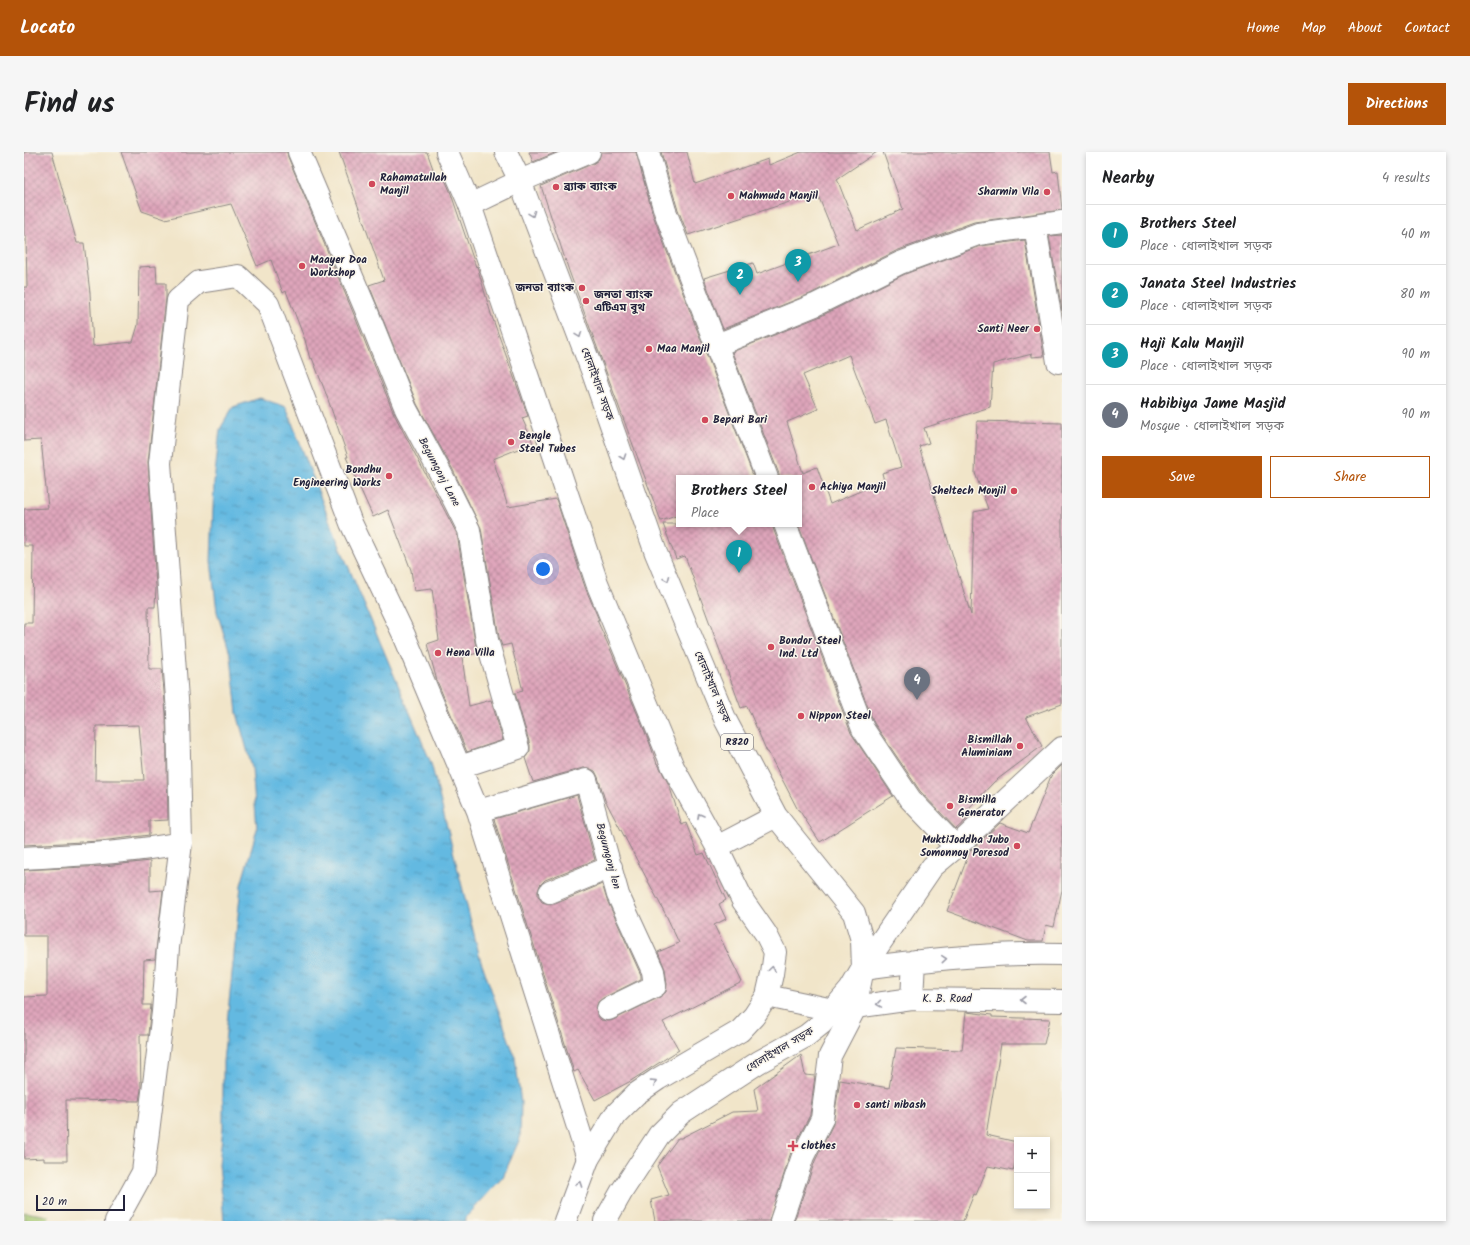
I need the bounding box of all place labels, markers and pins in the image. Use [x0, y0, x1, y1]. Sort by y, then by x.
place label: Rahamatullah Manjil [380, 169, 447, 200]
place label: ব্র্যাক ব্যাংক [563, 178, 618, 196]
marker: Rahamatullah Manjil [367, 179, 377, 189]
marker: ব্র্যাক ব্যাংক [551, 182, 561, 192]
place label: Sharmin Vila [978, 183, 1039, 201]
place label: Mahmuda Manjil [739, 187, 818, 205]
marker: Sharmin Vila [1042, 187, 1052, 197]
marker: Mahmuda Manjil [726, 191, 736, 201]
pin: 3 [785, 249, 811, 282]
place label: Maayer Doa Workshop [310, 251, 367, 282]
marker: Maayer Doa Workshop [297, 261, 307, 271]
pin: 2 [727, 262, 753, 295]
place label: জনতা ব্যাংক [514, 279, 575, 297]
marker: জনতা ব্যাংক [577, 283, 587, 293]
place label: জনতা ব্যাংক এটিএম বুথ [593, 286, 654, 317]
marker: জনতা ব্যাংক এটিএম বুথ [581, 296, 591, 306]
place label: Santi Neer [978, 320, 1030, 338]
marker: Santi Neer [1032, 324, 1042, 334]
place label: Maa Manjil [657, 340, 710, 358]
marker: Maa Manjil [644, 344, 654, 354]
place label: Bepari Bari [713, 411, 768, 429]
marker: Bepari Bari [700, 415, 710, 425]
place label: Bengle Steel Tubes [519, 427, 577, 458]
marker: Bengle Steel Tubes [506, 437, 516, 447]
place label: Bondhu Engineering Works [293, 461, 382, 492]
marker: Bondhu Engineering Works [384, 471, 394, 481]
place label: Achiya Manjil [820, 478, 886, 496]
marker: Achiya Manjil [807, 482, 817, 492]
place label: Sheltech Monjil [931, 482, 1006, 500]
marker: Sheltech Monjil [1009, 486, 1019, 496]
pin: 1 [726, 540, 752, 573]
place label: Bondor Steel Ind. Ltd [779, 632, 841, 663]
marker: Bondor Steel Ind. Ltd [766, 642, 776, 652]
place label: Hena Villa [446, 644, 495, 662]
marker: Hena Villa [433, 648, 443, 658]
pin: 4 [904, 667, 930, 700]
place label: Nippon Steel [809, 707, 871, 725]
marker: Nippon Steel [796, 711, 806, 721]
place label: Bismillah Aluminiam [961, 731, 1012, 762]
marker: Bismillah Aluminiam [1015, 741, 1025, 751]
place label: Bismilla Generator [958, 791, 1006, 822]
marker: Bismilla Generator [945, 801, 955, 811]
place label: MuktiJoddha Jubo Somonnoy Poresod [920, 831, 1010, 862]
marker: MuktiJoddha Jubo Somonnoy Poresod [1012, 841, 1022, 851]
place label: santi nibash [865, 1096, 926, 1114]
marker: santi nibash [852, 1100, 862, 1110]
place label: clothes [801, 1137, 837, 1155]
marker: clothes [788, 1141, 798, 1151]

